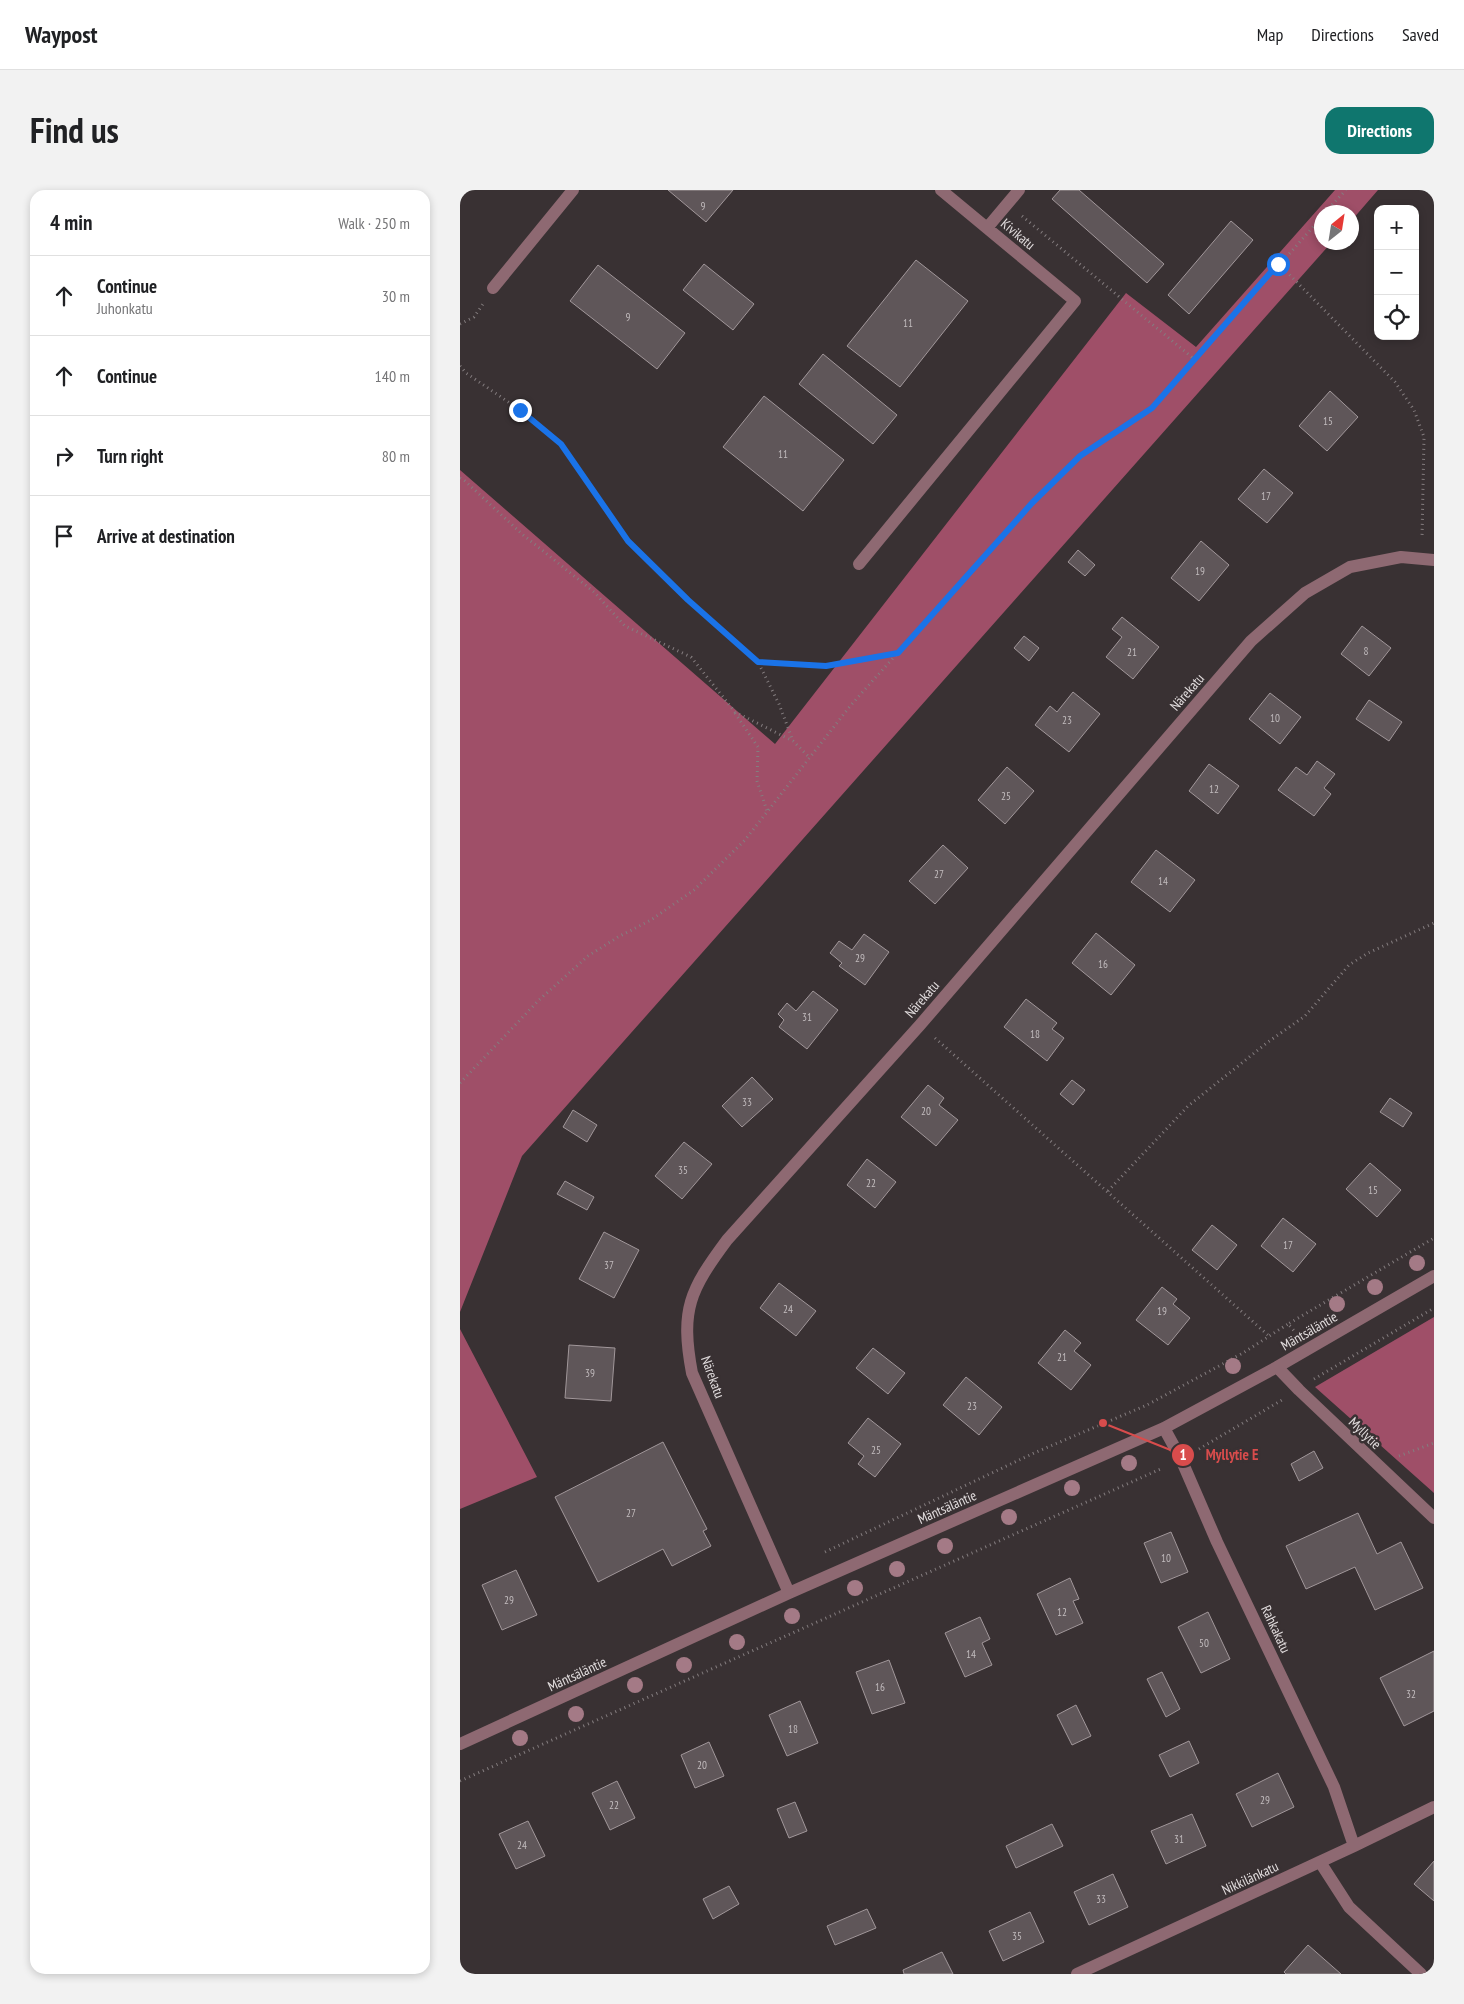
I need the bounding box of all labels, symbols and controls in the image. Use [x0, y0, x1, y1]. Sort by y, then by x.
text: Waypost [25, 19, 98, 50]
text: Map [1257, 23, 1283, 46]
text: Directions [1311, 23, 1374, 46]
text: Saved [1402, 23, 1439, 46]
text: Find us [30, 107, 119, 153]
button: Directions [1325, 107, 1434, 154]
house number: 9 [701, 199, 706, 213]
north arrow [1314, 205, 1359, 250]
map controls [1374, 205, 1419, 340]
button: + [1374, 205, 1419, 250]
text: 4 min [50, 209, 92, 236]
text: Walk · 250 m [338, 213, 410, 233]
street label: Kivikatu [997, 214, 1039, 254]
button: − [1374, 250, 1419, 295]
route start [1267, 253, 1290, 276]
text: Continue [97, 274, 157, 298]
icon: ahead [50, 282, 78, 310]
text: 30 m [382, 286, 410, 306]
button: locate [1374, 295, 1419, 340]
text: Juhonkatu [97, 298, 153, 318]
house number: 9 [626, 310, 631, 324]
house number: 11 [903, 316, 913, 330]
icon: ahead [50, 362, 78, 390]
text: Continue [97, 364, 157, 388]
text: 140 m [375, 366, 410, 386]
route end [509, 399, 532, 422]
house number: 15 [1323, 414, 1333, 428]
icon: right [50, 442, 78, 470]
text: Turn right [97, 444, 163, 468]
text: 80 m [382, 446, 410, 466]
house number: 11 [778, 447, 788, 461]
house number: 17 [1261, 489, 1271, 503]
icon: arrive [50, 522, 78, 550]
text: Arrive at destination [97, 524, 235, 548]
house number: 19 [1195, 564, 1205, 578]
house number: 8 [1364, 644, 1369, 658]
house number: 21 [1127, 645, 1137, 659]
street label: Närekatu [1166, 670, 1208, 714]
house number: 10 [1270, 711, 1280, 725]
house number: 23 [1062, 713, 1072, 727]
house number: 12 [1209, 782, 1219, 796]
house number: 25 [1001, 789, 1011, 803]
house number: 27 [934, 867, 944, 881]
house number: 14 [1158, 874, 1168, 888]
house number: 29 [855, 951, 865, 965]
house number: 16 [1098, 957, 1108, 971]
street label: Närekatu [901, 977, 943, 1021]
house number: 31 [802, 1010, 812, 1024]
house number: 18 [1030, 1027, 1040, 1041]
house number: 33 [742, 1095, 752, 1109]
house number: 20 [921, 1104, 931, 1118]
house number: 35 [678, 1163, 688, 1177]
house number: 22 [866, 1176, 876, 1190]
house number: 15 [1368, 1183, 1378, 1197]
house number: 17 [1283, 1238, 1293, 1252]
house number: 37 [604, 1258, 614, 1272]
house number: 24 [783, 1302, 793, 1316]
house number: 19 [1157, 1304, 1167, 1318]
street label: Mäntsäläntie [1277, 1307, 1341, 1354]
house number: 21 [1057, 1350, 1067, 1364]
street label: Närekatu [697, 1353, 729, 1401]
house number: 39 [585, 1366, 595, 1380]
house number: 23 [967, 1399, 977, 1413]
street label: Myllytie [1345, 1413, 1385, 1453]
callout: Myllytie E [1171, 1440, 1269, 1470]
house number: 25 [871, 1443, 881, 1457]
text: 1 [1179, 1445, 1187, 1464]
text: Myllytie E [1206, 1445, 1258, 1464]
street label: Mäntsäläntie [915, 1486, 979, 1528]
house number: 27 [626, 1506, 636, 1520]
house number: 10 [1161, 1551, 1171, 1565]
house number: 29 [504, 1593, 514, 1607]
street label: Rahkakatu [1257, 1602, 1295, 1656]
house number: 12 [1057, 1605, 1067, 1619]
house number: 50 [1199, 1636, 1209, 1650]
house number: 14 [966, 1647, 976, 1661]
street label: Mäntsäläntie [545, 1653, 609, 1695]
house number: 16 [875, 1680, 885, 1694]
house number: 32 [1406, 1687, 1416, 1701]
house number: 18 [788, 1722, 798, 1736]
house number: 20 [697, 1758, 707, 1772]
house number: 29 [1260, 1793, 1270, 1807]
house number: 22 [609, 1798, 619, 1812]
house number: 31 [1174, 1832, 1184, 1846]
house number: 24 [517, 1838, 527, 1852]
street label: Nikkilänkatu [1219, 1857, 1281, 1899]
house number: 33 [1096, 1892, 1106, 1906]
house number: 35 [1012, 1929, 1022, 1943]

